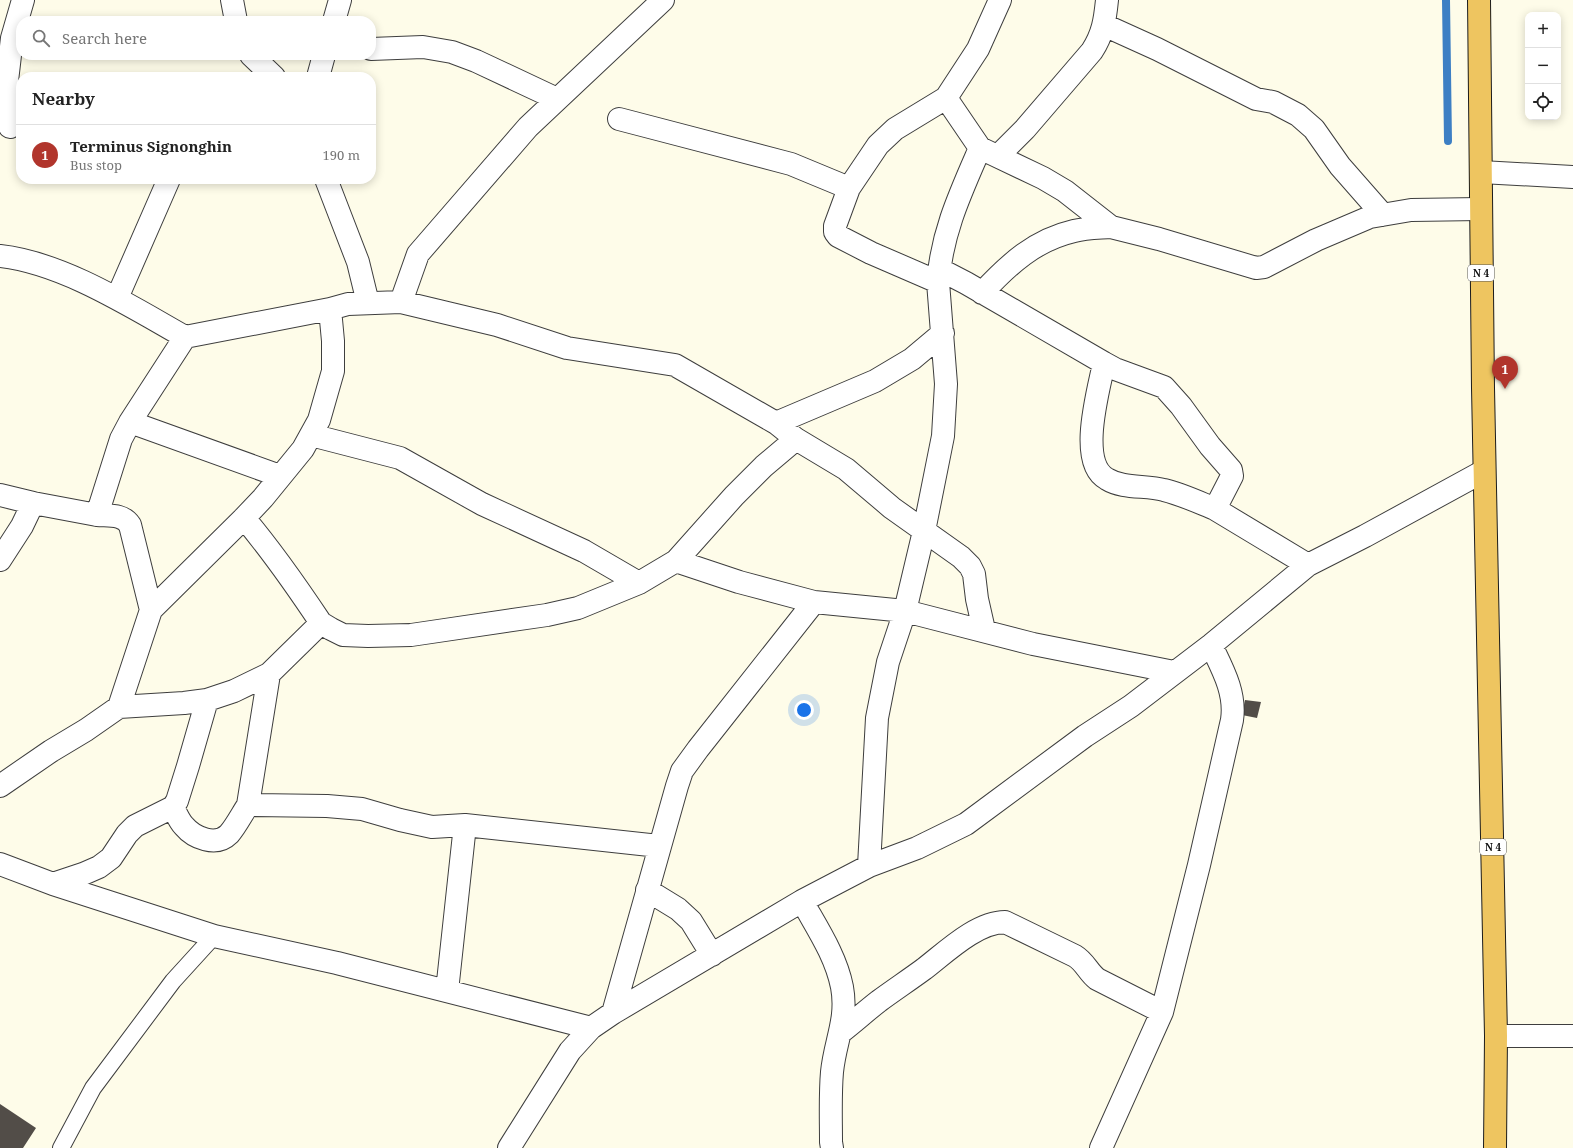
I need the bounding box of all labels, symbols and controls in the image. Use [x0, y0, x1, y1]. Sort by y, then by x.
map controls [1525, 12, 1561, 120]
button: + [1525, 12, 1561, 48]
search box [16, 16, 376, 60]
icon: search [30, 27, 52, 49]
text: Search here [62, 28, 147, 48]
button: − [1525, 48, 1561, 84]
button: locate [1525, 84, 1561, 120]
text: Nearby [32, 87, 95, 110]
text: Terminus Signonghin [70, 136, 232, 156]
text: 1 [41, 146, 49, 164]
text: 190 m [323, 146, 360, 164]
text: Bus stop [70, 156, 122, 174]
road number: N 4 [1468, 265, 1494, 281]
pin: 1 [1492, 356, 1518, 389]
your location [794, 700, 814, 720]
road number: N 4 [1480, 839, 1506, 855]

